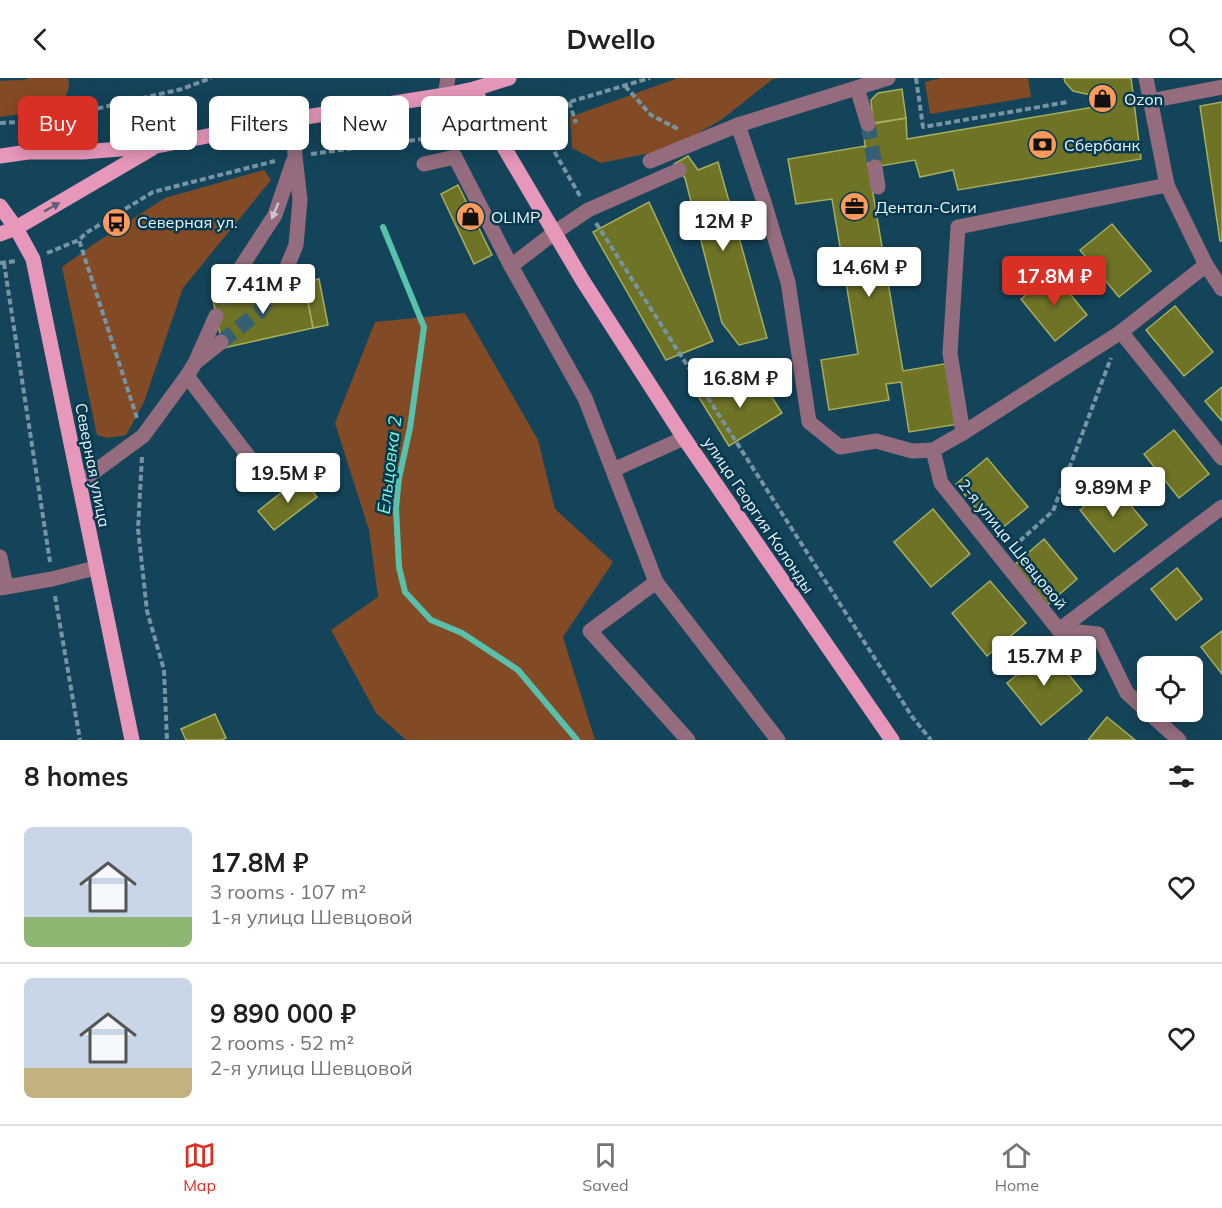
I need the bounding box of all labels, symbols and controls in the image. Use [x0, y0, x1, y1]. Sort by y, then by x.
text: Dwello [566, 22, 656, 56]
icon: back [24, 23, 57, 56]
icon: search [1165, 23, 1198, 56]
shop icon: Ozon [1087, 83, 1119, 115]
place label: Ozon [1124, 89, 1163, 109]
chip: Buy [18, 96, 98, 150]
chip: Rent [110, 96, 197, 150]
chip: Filters [209, 96, 309, 150]
chip: New [321, 96, 409, 150]
chip: Apartment [421, 96, 568, 150]
bank icon: Сбербанк [1027, 129, 1059, 161]
place label: Сбербанк [1064, 135, 1141, 155]
office icon: Дентал-Сити [838, 191, 870, 223]
place label: Дентал-Сити [875, 197, 977, 217]
shop icon: OLIMP [454, 201, 486, 233]
pin: 12M ₽ [681, 201, 765, 252]
one-way arrow [44, 202, 60, 213]
one-way arrow [270, 203, 280, 221]
bus stop icon: Северная ул. [100, 206, 132, 238]
place label: OLIMP [491, 207, 540, 227]
text: 12M ₽ [694, 208, 752, 233]
place label: Северная ул. [137, 212, 238, 232]
pin: 14.6M ₽ [814, 247, 924, 298]
text: 14.6M ₽ [831, 254, 907, 279]
pin: 17.8M ₽ [999, 256, 1109, 307]
text: 17.8M ₽ [1016, 263, 1092, 288]
pin: 7.41M ₽ [208, 264, 318, 315]
text: 7.41M ₽ [225, 271, 301, 296]
pin: 16.8M ₽ [685, 358, 795, 409]
text: 16.8M ₽ [702, 365, 778, 390]
street label: Северная улица [71, 401, 115, 529]
water label: Ельцовка 2 [372, 414, 406, 515]
street label: улица Георгия Колонды [699, 433, 819, 597]
pin: 19.5M ₽ [233, 453, 343, 504]
text: 19.5M ₽ [250, 460, 326, 485]
pin: 9.89M ₽ [1058, 467, 1168, 518]
text: 9.89M ₽ [1075, 474, 1151, 499]
street label: 2-я улица Шевцовой [954, 475, 1072, 613]
pin: 15.7M ₽ [989, 636, 1099, 687]
text: 15.7M ₽ [1006, 643, 1082, 668]
map controls [1137, 656, 1203, 722]
button: locate [1137, 656, 1203, 722]
text: 8 homes [24, 760, 128, 793]
icon: filters [1165, 760, 1198, 793]
text: 17.8M ₽ [210, 846, 309, 879]
icon: home [72, 851, 144, 923]
icon: heart [1165, 871, 1198, 904]
text: 3 rooms · 107 m² [210, 879, 366, 904]
text: 1-я улица Шевцовой [210, 904, 413, 929]
text: 9 890 000 ₽ [210, 997, 356, 1030]
icon: home [72, 1002, 144, 1074]
icon: heart [1165, 1022, 1198, 1055]
text: 2 rooms · 52 m² [210, 1030, 354, 1055]
text: 2-я улица Шевцовой [210, 1055, 413, 1080]
tab: Map [183, 1139, 216, 1195]
tab: Saved [582, 1139, 629, 1195]
tab: Home [995, 1139, 1039, 1195]

